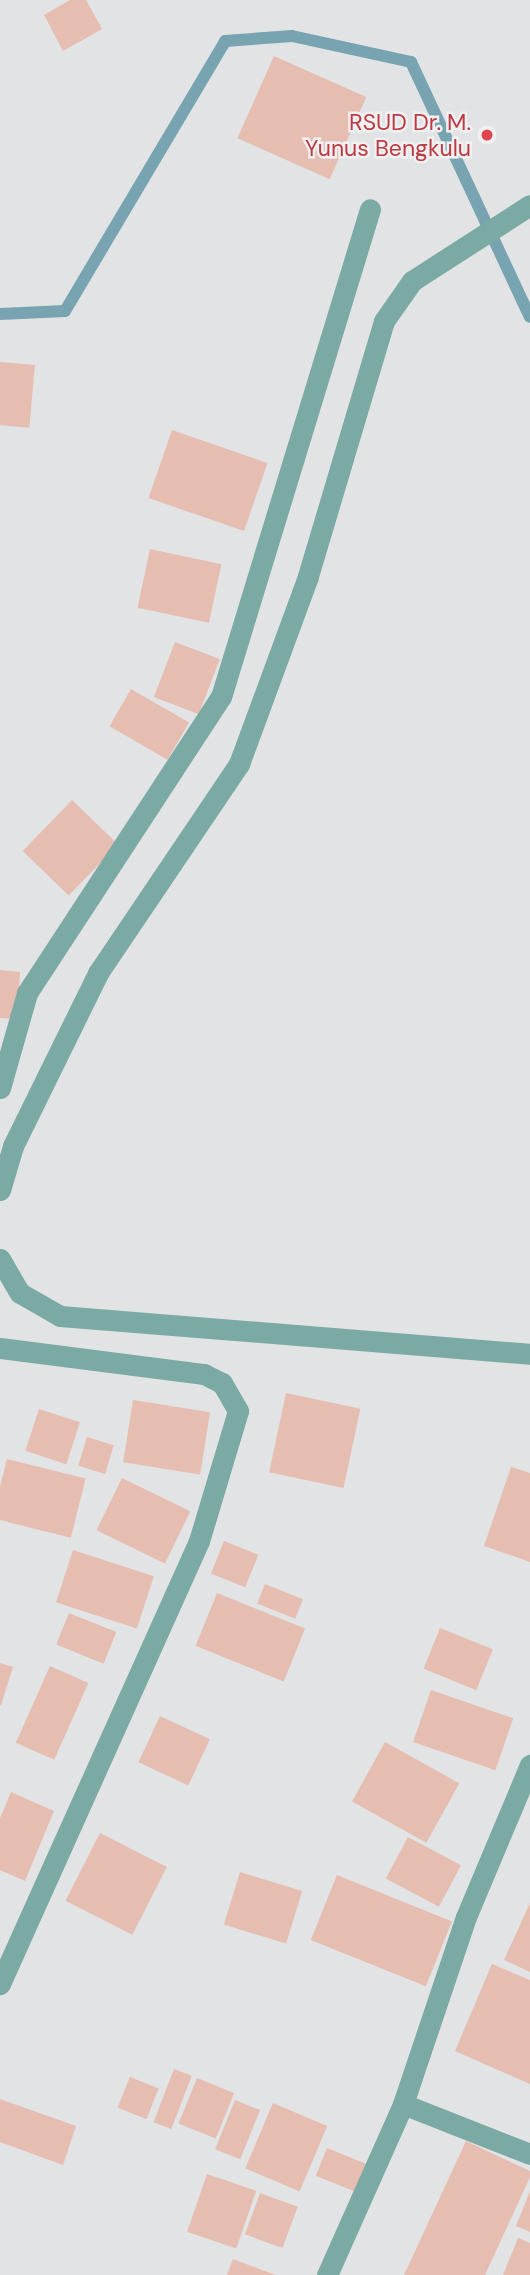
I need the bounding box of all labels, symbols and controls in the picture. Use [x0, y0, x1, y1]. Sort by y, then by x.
place label: RSUD Dr. M. Yunus Bengkulu [305, 108, 471, 162]
marker: RSUD Dr. M. Yunus Bengkulu [477, 125, 497, 145]

